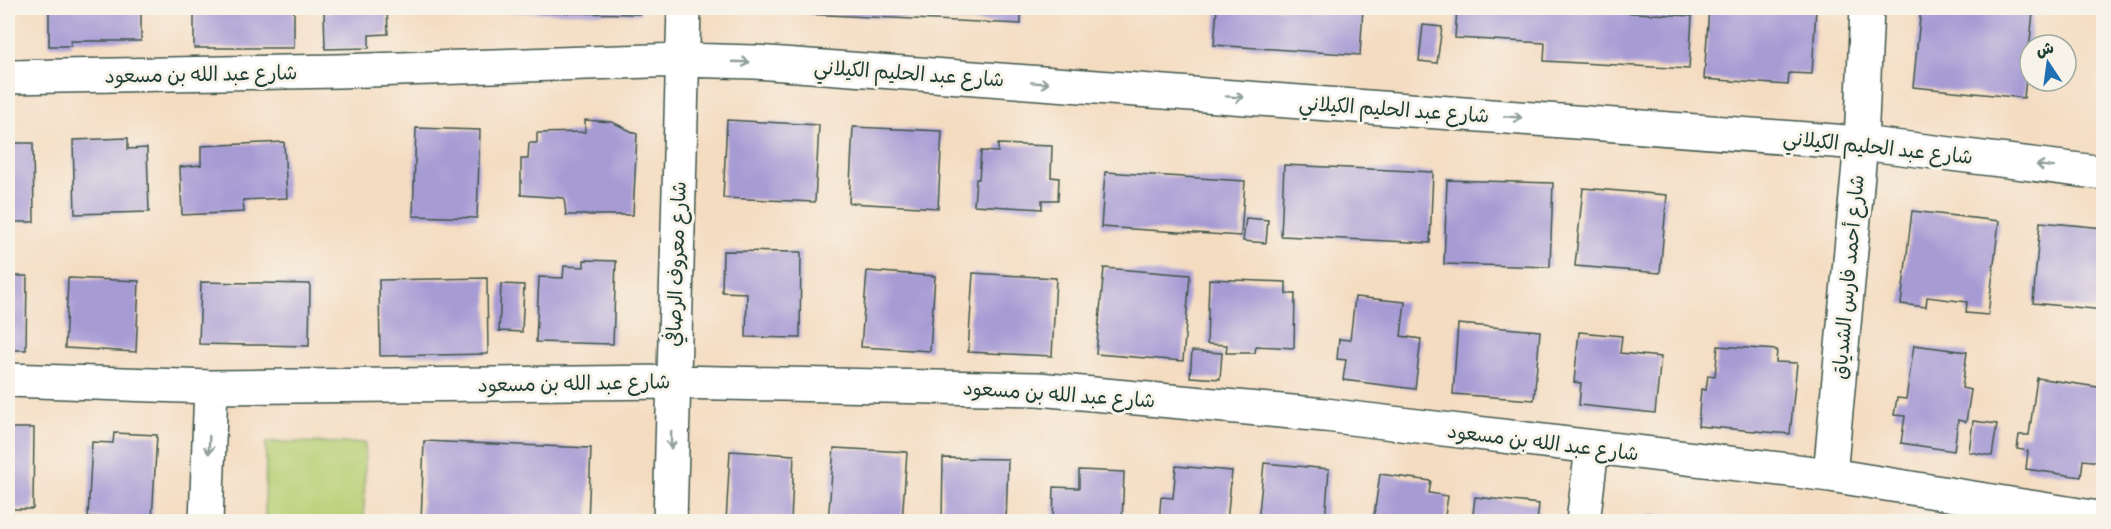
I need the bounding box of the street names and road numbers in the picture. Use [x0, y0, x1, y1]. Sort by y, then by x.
street label: شارع عبد الحليم الكيلاني [813, 54, 1005, 98]
street label: شارع عبد الله بن مسعود [104, 60, 298, 90]
street label: شارع عبد الحليم الكيلاني [1298, 90, 1490, 134]
street label: شارع عبد الحليم الكيلاني [1781, 125, 1974, 175]
street label: شارع أحمد فارس الشدياق [1827, 174, 1871, 381]
street label: شارع معروف الرصافي [660, 181, 693, 347]
street label: شارع عبد الله بن مسعود [477, 369, 671, 399]
street label: شارع عبد الله بن مسعود [962, 375, 1156, 415]
street label: شارع عبد الله بن مسعود [1446, 418, 1640, 468]

